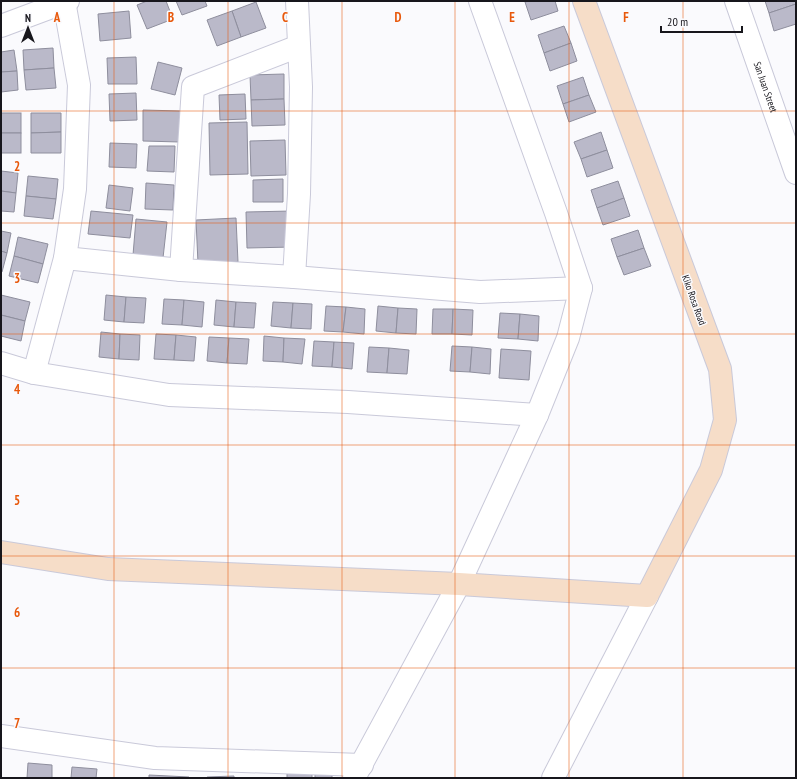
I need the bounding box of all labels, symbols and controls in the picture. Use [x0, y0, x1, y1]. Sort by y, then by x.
north arrow [8, 8, 48, 48]
scale bar [661, 8, 742, 34]
text: A [53, 9, 61, 26]
text: B [168, 9, 174, 26]
text: C [282, 9, 288, 26]
text: D [395, 9, 402, 26]
text: E [509, 9, 515, 26]
text: F [623, 9, 629, 26]
text: N [25, 11, 31, 25]
text: 20 m [667, 14, 688, 29]
street label: San Juan Street [751, 60, 781, 114]
text: 2 [14, 158, 20, 175]
text: 3 [14, 270, 20, 287]
street label: Kiko Rosa Road [679, 273, 709, 327]
text: 4 [14, 381, 21, 398]
text: 5 [14, 492, 20, 509]
text: 6 [14, 604, 20, 621]
text: 7 [14, 715, 20, 732]

